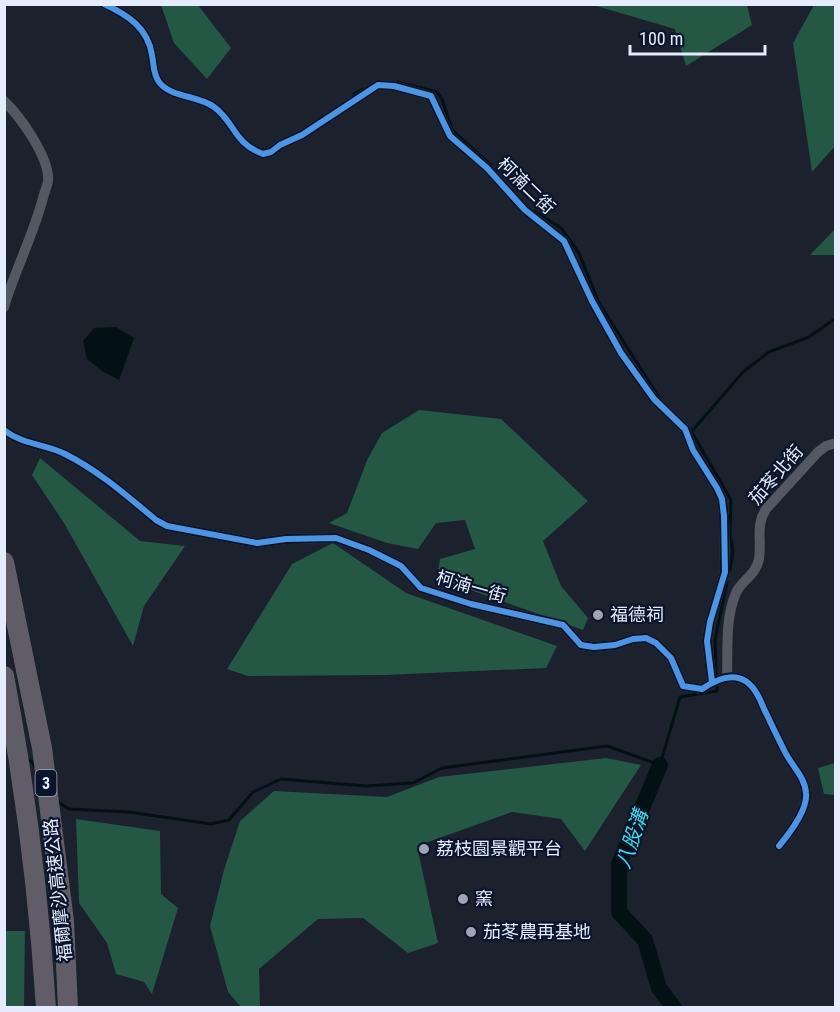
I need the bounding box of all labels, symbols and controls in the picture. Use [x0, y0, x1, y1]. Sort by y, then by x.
scale bar [630, 18, 765, 56]
text: 100 m [639, 28, 683, 49]
street label: 柯湳二街 [493, 153, 560, 218]
street label: 茄苳北街 [744, 441, 807, 509]
street label: 柯湳一街 [434, 567, 509, 607]
place label: 福德祠 [610, 604, 664, 625]
marker: 福德祠 [591, 608, 605, 622]
road number: 3 [36, 770, 57, 796]
water label: 八股溝 [611, 804, 654, 871]
street label: 福爾摩沙高速公路 [40, 817, 75, 963]
place label: 荔枝園景觀平台 [436, 838, 562, 859]
marker: 荔枝園景觀平台 [417, 842, 431, 856]
place label: 窯 [475, 888, 493, 909]
marker: 窯 [456, 892, 470, 906]
place label: 茄苳農再基地 [483, 921, 591, 942]
marker: 茄苳農再基地 [464, 925, 478, 939]

